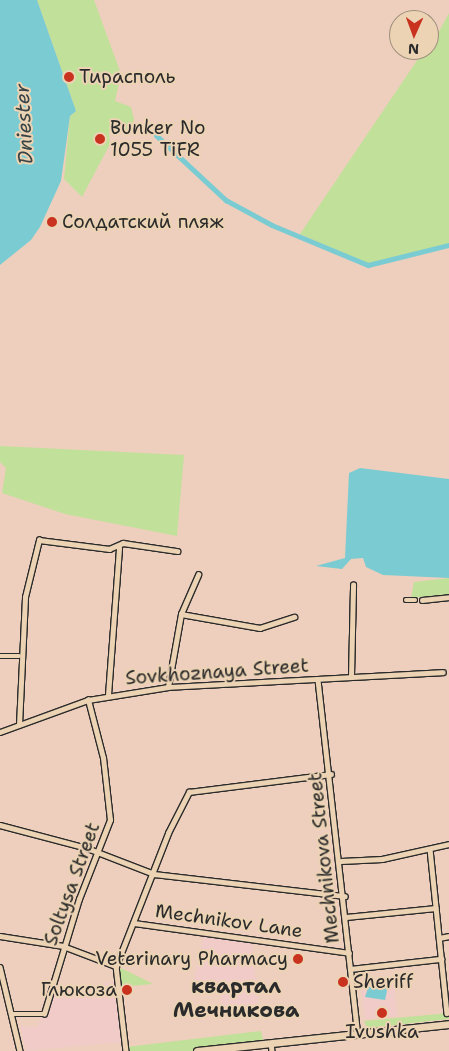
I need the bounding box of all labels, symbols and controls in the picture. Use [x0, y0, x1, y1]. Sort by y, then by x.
north arrow [389, 10, 439, 60]
text: N [408, 40, 419, 58]
place label: Тирасполь [79, 66, 175, 88]
marker: Тирасполь [63, 71, 75, 83]
water label: Dniester [10, 83, 38, 165]
place label: Bunker No 1055 TiFR [110, 117, 205, 161]
marker: Bunker No 1055 TiFR [94, 133, 106, 145]
place label: Солдатский пляж [62, 211, 224, 233]
marker: Солдатский пляж [46, 216, 58, 228]
street label: Sovkhoznaya Street [125, 654, 309, 690]
street label: Mechnikova Street [304, 772, 344, 944]
street label: Soltysa Street [39, 819, 105, 949]
street label: Mechnikov Lane [154, 899, 304, 943]
place label: Veterinary Pharmacy [95, 948, 288, 970]
marker: Veterinary Pharmacy [292, 953, 304, 965]
place label: Sheriff [353, 971, 413, 993]
district label: квартал Мечникова [173, 973, 299, 1023]
marker: Sheriff [337, 976, 349, 988]
place label: Глюкоза [41, 979, 117, 1001]
marker: Глюкоза [121, 984, 133, 996]
marker: Ivushka [376, 1007, 388, 1019]
place label: Ivushka [345, 1021, 419, 1043]

